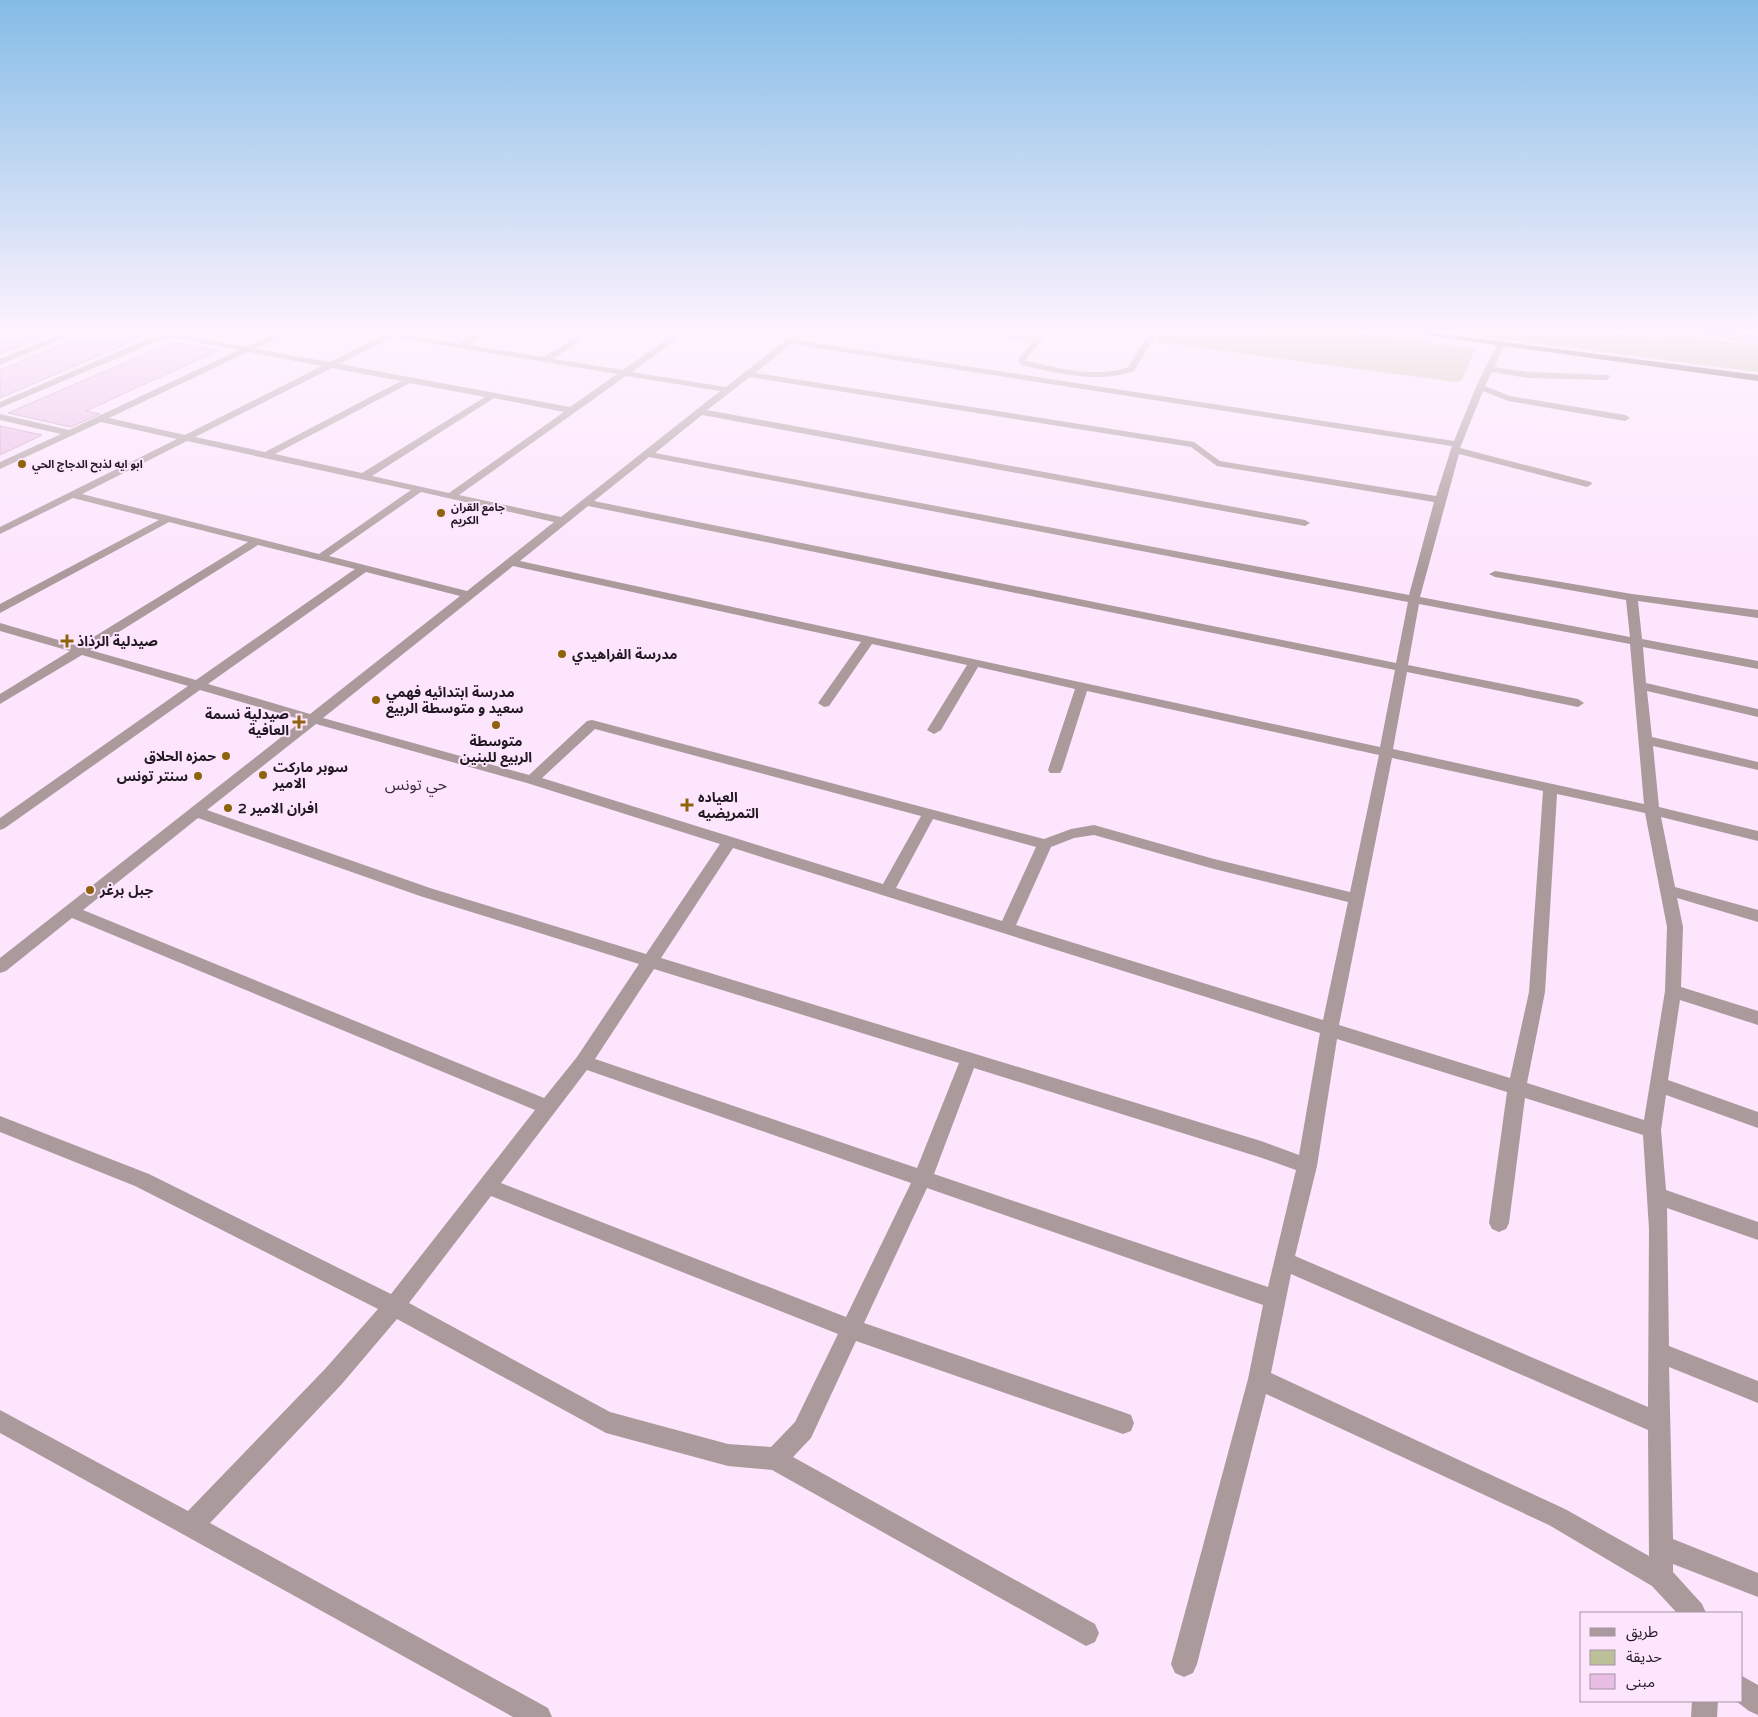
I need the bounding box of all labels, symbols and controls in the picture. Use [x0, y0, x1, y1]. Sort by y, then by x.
marker: ابو ايه لذبح الدجاج الحي [16, 458, 28, 470]
place label: ابو ايه لذبح الدجاج الحي [32, 458, 143, 474]
place label: جامع القران الكريم [451, 501, 505, 529]
marker: جامع القران الكريم [435, 507, 447, 519]
place label: صيدلية الرذاذ [77, 633, 158, 650]
marker: صيدلية الرذاذ [61, 635, 73, 647]
place label: مدرسة الفراهيدي [572, 646, 678, 665]
marker: مدرسة الفراهيدي [556, 648, 568, 660]
place label: مدرسة ابتدائيه فهمي سعيد و متوسطة الربيع [386, 684, 524, 718]
marker: مدرسة ابتدائيه فهمي سعيد و متوسطة الربيع [370, 694, 382, 706]
place label: صيدلية نسمة العافية [205, 706, 289, 739]
marker: صيدلية نسمة العافية [293, 716, 305, 728]
marker: متوسطة الربيع للبنين [490, 719, 502, 731]
place label: متوسطة الربيع للبنين [460, 733, 532, 767]
place label: حمزه الحلاق [144, 748, 216, 765]
marker: حمزه الحلاق [220, 750, 232, 762]
place label: سوبر ماركت الامير [272, 759, 348, 792]
place label: سنتر تونس [117, 768, 188, 785]
marker: سوبر ماركت الامير [257, 769, 269, 781]
marker: سنتر تونس [192, 770, 204, 782]
district label: حي تونس [385, 775, 447, 797]
place label: العياده التمريضيه [698, 789, 759, 822]
marker: العياده التمريضيه [680, 798, 694, 812]
place label: افران الامير 2 [238, 800, 318, 817]
marker: افران الامير 2 [222, 802, 234, 814]
place label: جبل برغر [99, 882, 154, 899]
marker: جبل برغر [84, 884, 96, 896]
legend [1580, 1612, 1743, 1702]
text: طريق [1626, 1623, 1658, 1642]
text: حديقة [1626, 1648, 1662, 1666]
text: مبنى [1626, 1673, 1655, 1691]

